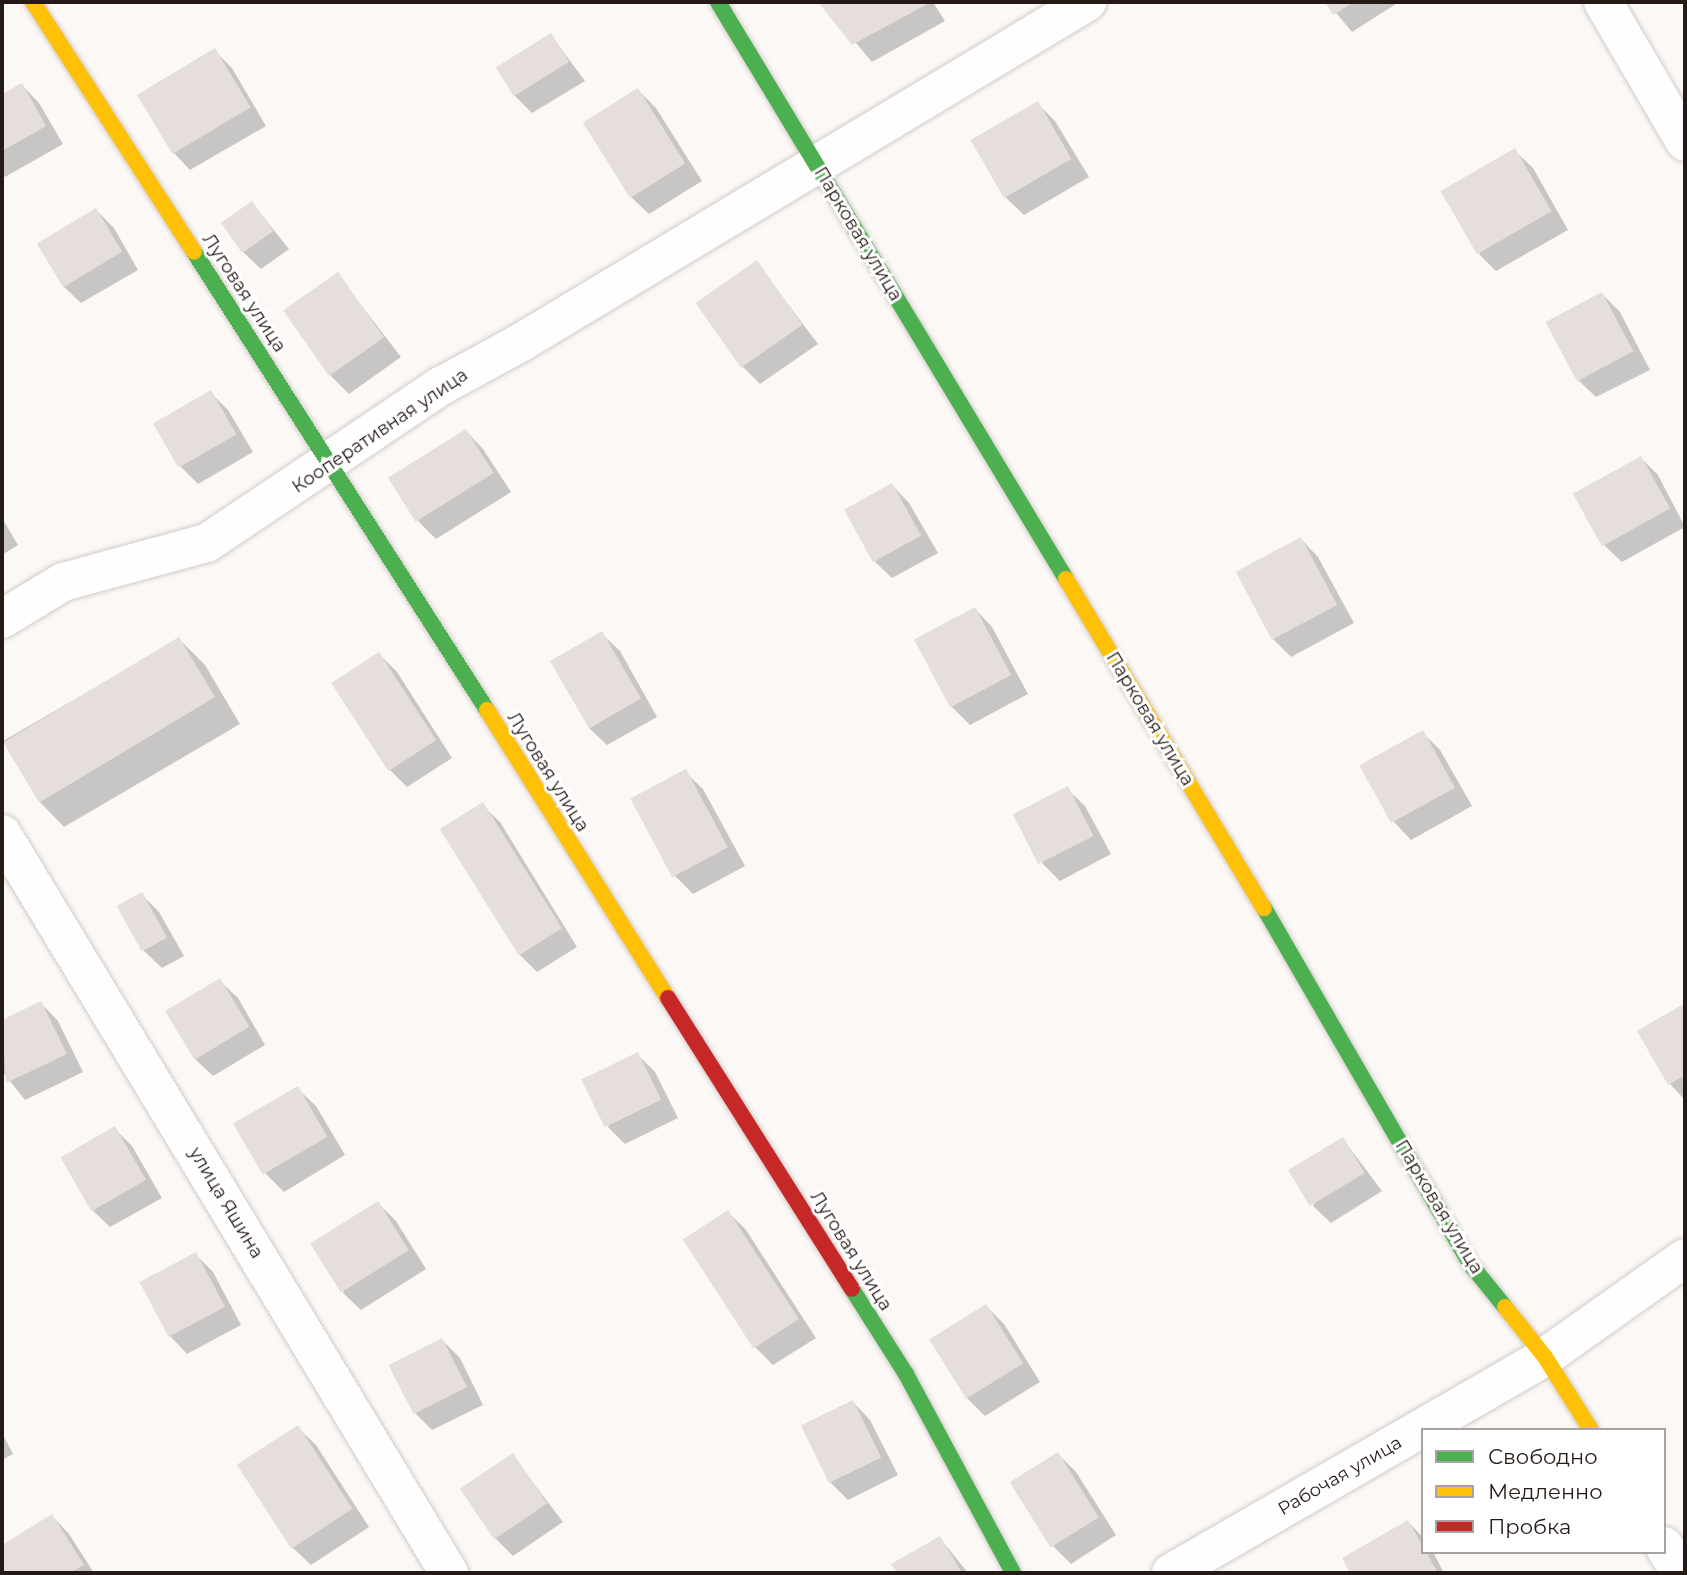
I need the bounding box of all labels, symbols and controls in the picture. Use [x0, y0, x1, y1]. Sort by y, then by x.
street label: Парковая улица [809, 163, 907, 305]
street label: Луговая улица [198, 230, 290, 356]
street label: Кооперативная улица [288, 364, 472, 498]
street label: Парковая улица [1101, 648, 1199, 790]
street label: Луговая улица [503, 708, 593, 836]
street label: Парковая улица [1390, 1136, 1488, 1278]
street label: улица Яшина [184, 1144, 268, 1262]
street label: Луговая улица [806, 1187, 896, 1315]
legend [1421, 1428, 1666, 1554]
street label: Рабочая улица [1274, 1432, 1406, 1520]
text: Свободно [1488, 1444, 1598, 1469]
text: Медленно [1488, 1479, 1603, 1504]
text: Пробка [1488, 1514, 1571, 1539]

